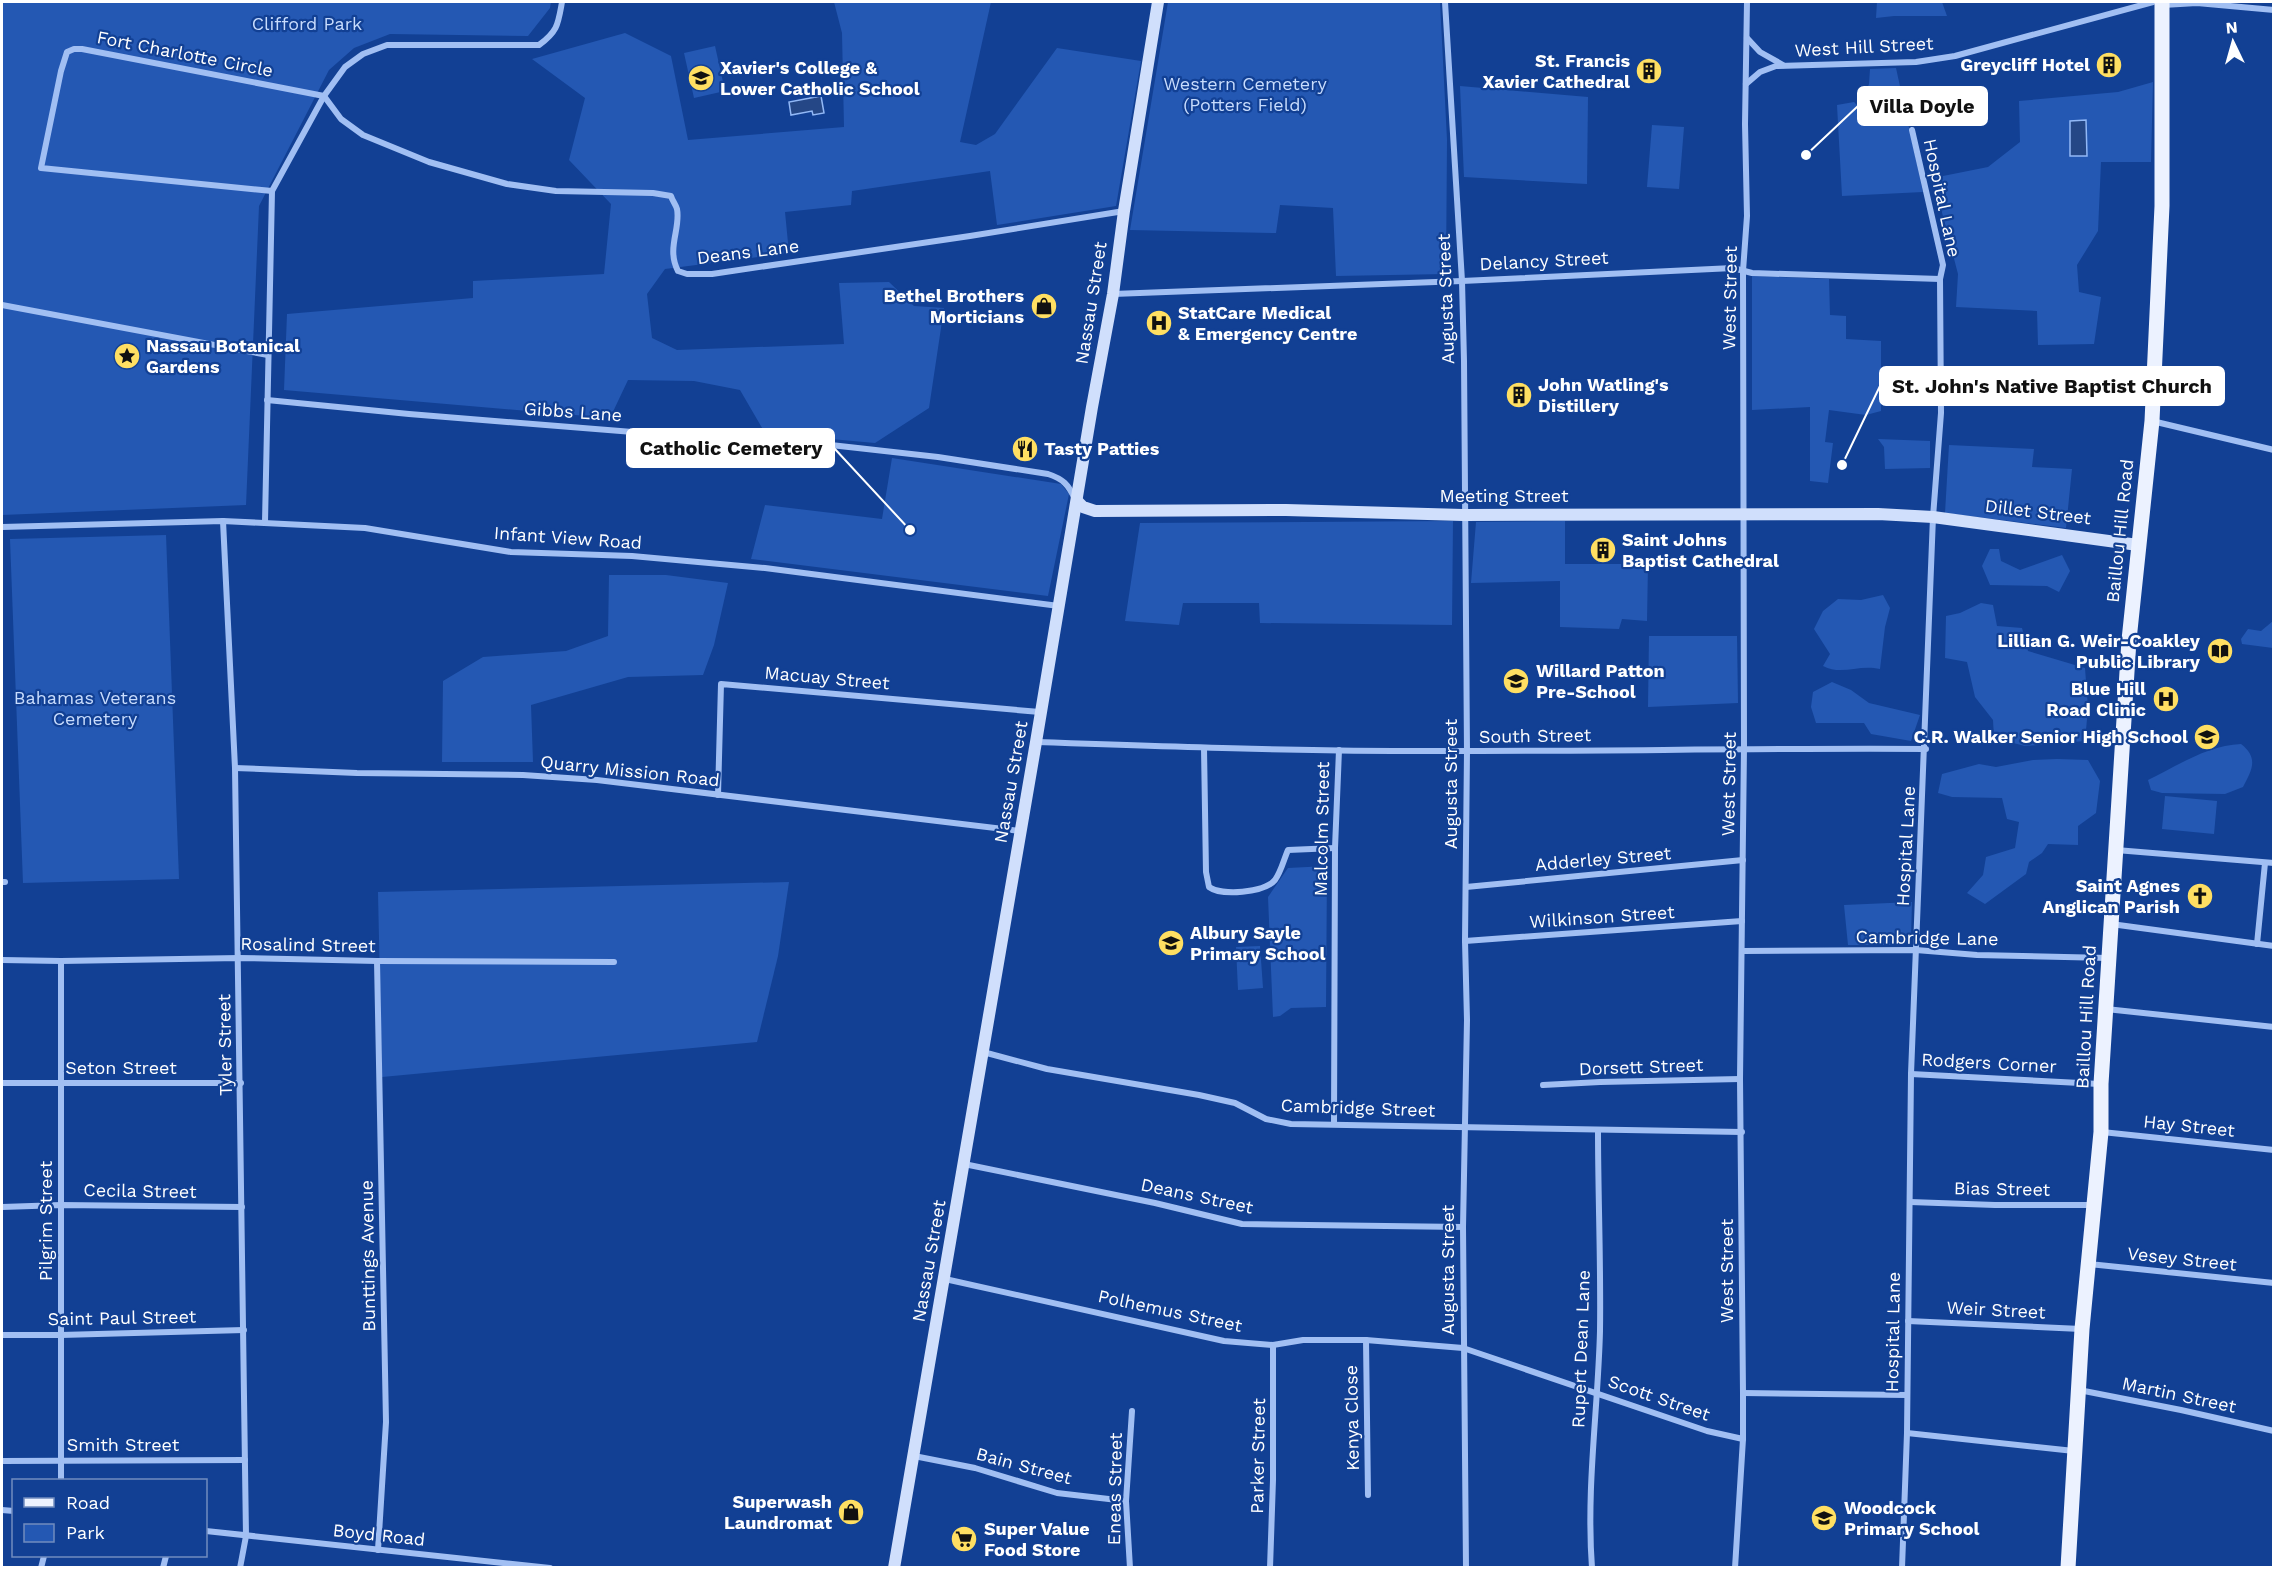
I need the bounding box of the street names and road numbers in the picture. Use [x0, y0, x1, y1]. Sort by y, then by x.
street label: Fort Charlotte Circle [95, 26, 275, 81]
street label: West Hill Street [1794, 32, 1934, 61]
street label: Hospital Lane [1920, 137, 1965, 259]
street label: Augusta Street [1433, 233, 1458, 365]
street label: Deans Lane [696, 235, 800, 268]
street label: Nassau Street [1070, 240, 1111, 366]
street label: West Street [1718, 245, 1741, 350]
street label: Delancy Street [1479, 247, 1609, 274]
street label: Gibbs Lane [523, 398, 623, 425]
street label: Baillou Hill Road [2102, 458, 2137, 604]
street label: Meeting Street [1439, 485, 1569, 506]
street label: Dillet Street [1984, 495, 2093, 528]
street label: Infant View Road [493, 522, 643, 553]
street label: Macuay Street [764, 662, 891, 693]
street label: Augusta Street [1440, 718, 1461, 849]
street label: Nassau Street [989, 719, 1032, 845]
street label: South Street [1479, 724, 1592, 747]
street label: West Street [1717, 731, 1740, 836]
street label: Quarry Mission Road [539, 751, 721, 790]
street label: Malcolm Street [1310, 761, 1333, 897]
street label: Hospital Lane [1892, 785, 1919, 907]
street label: Adderley Street [1534, 842, 1672, 875]
street label: Wilkinson Street [1529, 901, 1676, 932]
street label: Cambridge Lane [1855, 926, 1999, 949]
street label: Rosalind Street [240, 933, 376, 956]
street label: Baillou Hill Road [2071, 944, 2100, 1090]
street label: Tyler Street [213, 993, 236, 1096]
street label: Rodgers Corner [1921, 1048, 2057, 1077]
street label: Dorsett Street [1578, 1054, 1704, 1079]
street label: Seton Street [65, 1057, 177, 1078]
street label: Cambridge Street [1280, 1094, 1436, 1121]
street label: Hay Street [2142, 1110, 2236, 1141]
street label: Pilgrim Street [35, 1160, 56, 1281]
street label: Deans Street [1139, 1173, 1256, 1218]
street label: Bias Street [1954, 1177, 2051, 1200]
street label: Cecila Street [83, 1179, 197, 1202]
street label: Bunttings Avenue [356, 1180, 379, 1332]
street label: Nassau Street [907, 1198, 950, 1324]
street label: Augusta Street [1437, 1204, 1458, 1335]
street label: West Street [1716, 1218, 1737, 1323]
street label: Vesey Street [2126, 1242, 2238, 1275]
street label: Rupert Dean Lane [1567, 1269, 1594, 1428]
street label: Hospital Lane [1881, 1271, 1904, 1392]
street label: Polhemus Street [1096, 1285, 1244, 1336]
street label: Weir Street [1946, 1296, 2047, 1323]
street label: Saint Paul Street [48, 1306, 197, 1329]
street label: Kenya Close [1340, 1365, 1363, 1471]
street label: Scott Street [1605, 1370, 1713, 1425]
street label: Martin Street [2120, 1372, 2238, 1417]
street label: Parker Street [1246, 1397, 1269, 1514]
street label: Eneas Street [1103, 1432, 1126, 1546]
street label: Smith Street [67, 1434, 180, 1455]
street label: Bain Street [974, 1443, 1075, 1488]
street label: Boyd Road [332, 1519, 426, 1550]

